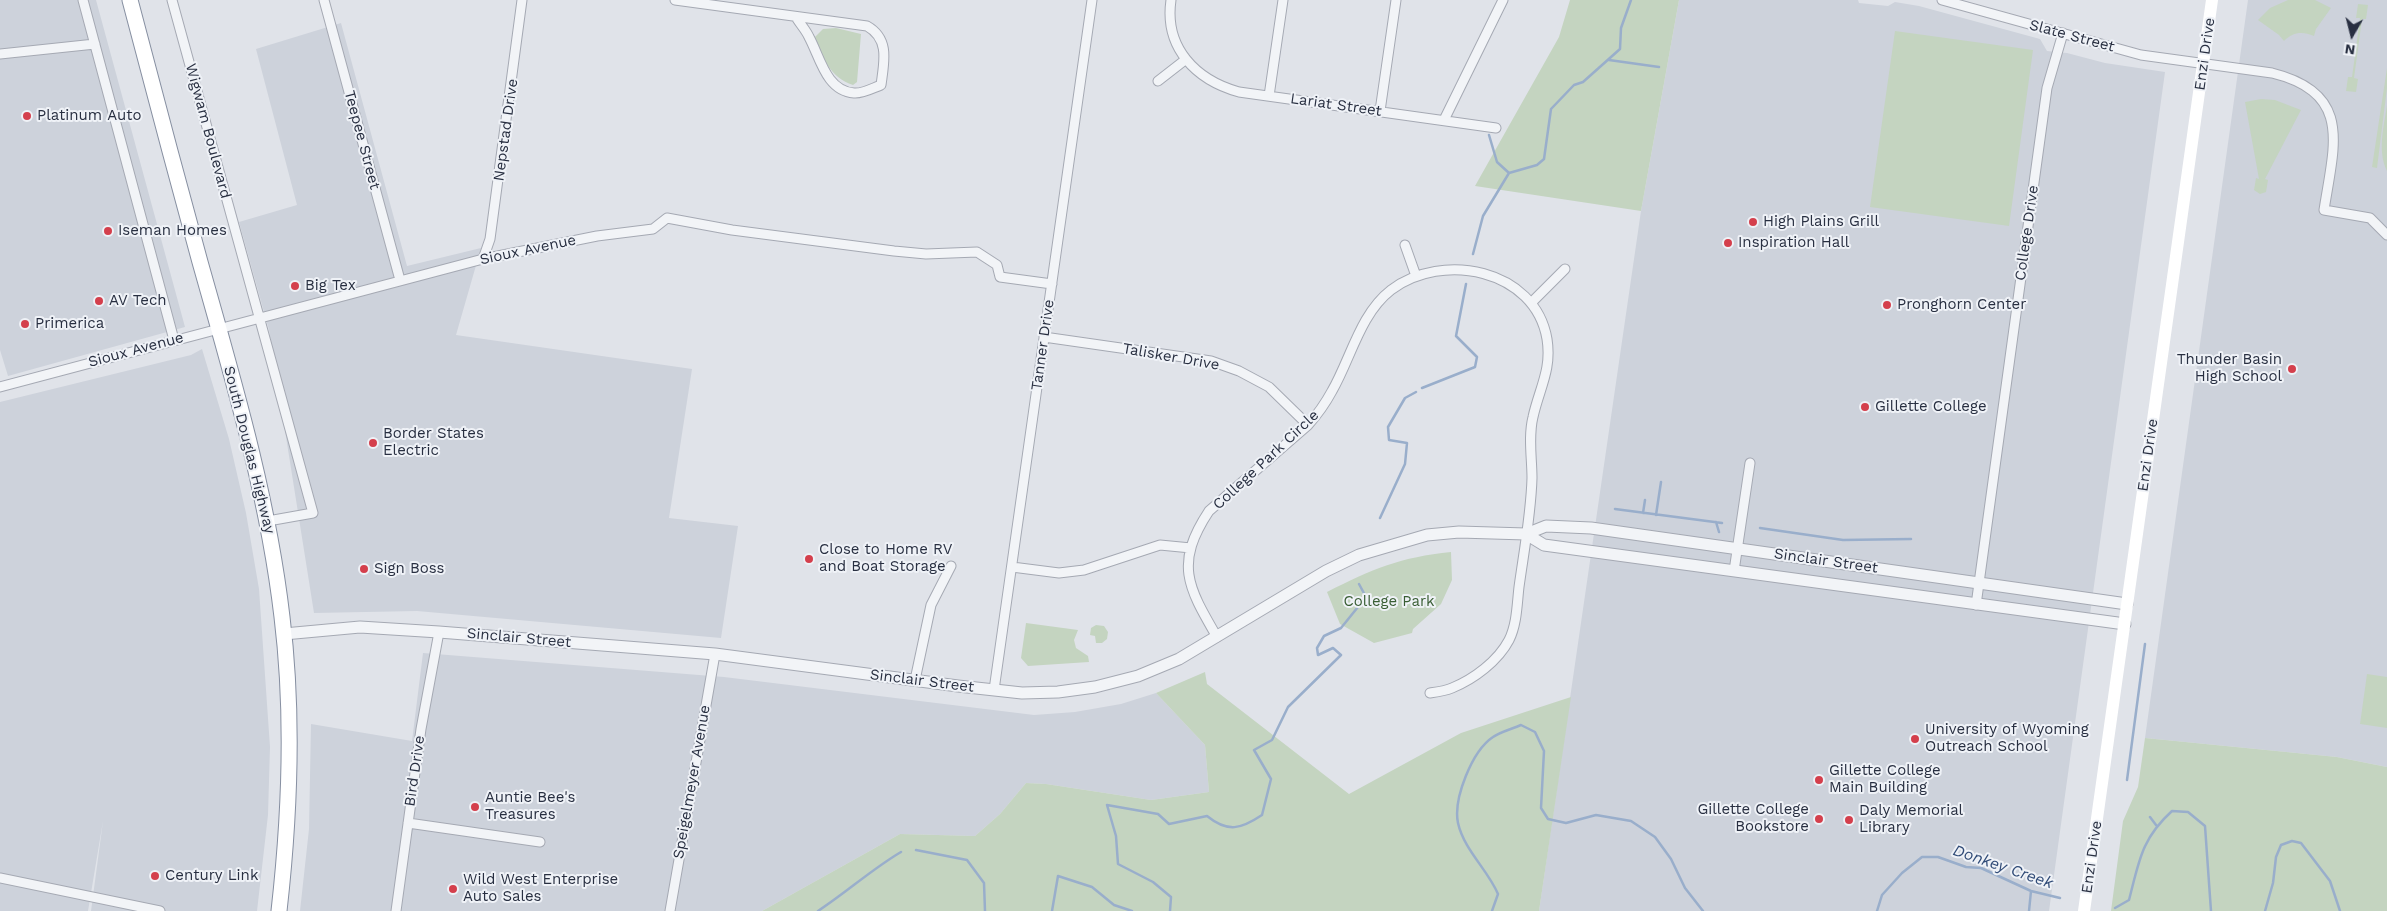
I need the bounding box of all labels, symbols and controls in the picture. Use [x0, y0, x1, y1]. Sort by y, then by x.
north arrow [2327, 10, 2377, 60]
street label: Slate Street [2027, 16, 2117, 56]
street label: Enzi Drive [2191, 16, 2219, 92]
text: N [2344, 41, 2356, 58]
street label: Wigwam Boulevard [181, 62, 235, 200]
street label: Nepstad Drive [490, 78, 522, 182]
street label: Teepee Street [340, 89, 384, 191]
street label: Lariat Street [1289, 90, 1383, 120]
place label: Platinum Auto [37, 107, 141, 125]
marker: Platinum Auto [21, 110, 33, 122]
street label: College Drive [2011, 184, 2043, 282]
place label: High Plains Grill [1763, 213, 1879, 231]
marker: High Plains Grill [1747, 216, 1759, 228]
place label: Iseman Homes [118, 222, 227, 240]
marker: Iseman Homes [102, 225, 114, 237]
street label: Sioux Avenue [478, 231, 578, 269]
place label: Inspiration Hall [1738, 234, 1849, 252]
marker: Inspiration Hall [1722, 237, 1734, 249]
place label: Big Tex [305, 277, 356, 295]
marker: Big Tex [289, 280, 301, 292]
place label: AV Tech [109, 292, 167, 310]
marker: AV Tech [93, 295, 105, 307]
place label: Pronghorn Center [1897, 296, 2026, 314]
street label: Tanner Drive [1028, 298, 1058, 392]
marker: Pronghorn Center [1881, 299, 1893, 311]
place label: Primerica [35, 315, 104, 333]
marker: Primerica [19, 318, 31, 330]
street label: Sioux Avenue [86, 329, 186, 371]
street label: Talisker Drive [1121, 340, 1221, 374]
place label: Thunder Basin High School [2177, 351, 2282, 386]
marker: Thunder Basin High School [2286, 363, 2298, 375]
street label: South Douglas Highway [219, 364, 279, 536]
place label: Gillette College [1875, 398, 1987, 416]
marker: Gillette College [1859, 401, 1871, 413]
street label: College Park Circle [1209, 406, 1323, 514]
street label: Enzi Drive [2134, 417, 2162, 493]
place label: Border States Electric [383, 425, 484, 460]
marker: Border States Electric [367, 437, 379, 449]
place label: Close to Home RV and Boat Storage [819, 541, 952, 576]
street label: Sinclair Street [1773, 545, 1879, 577]
marker: Close to Home RV and Boat Storage [803, 553, 815, 565]
place label: Sign Boss [374, 560, 445, 578]
marker: Sign Boss [358, 563, 370, 575]
park label: College Park [1343, 593, 1435, 611]
street label: Sinclair Street [466, 624, 572, 652]
street label: Sinclair Street [869, 666, 975, 696]
street label: Speigelmeyer Avenue [670, 704, 714, 860]
place label: University of Wyoming Outreach School [1925, 721, 2089, 756]
marker: University of Wyoming Outreach School [1909, 733, 1921, 745]
street label: Bird Drive [401, 734, 429, 808]
place label: Gillette College Main Building [1829, 762, 1941, 797]
marker: Gillette College Main Building [1813, 774, 1825, 786]
place label: Auntie Bee's Treasures [485, 789, 575, 824]
marker: Auntie Bee's Treasures [469, 801, 481, 813]
place label: Gillette College Bookstore [1697, 801, 1809, 836]
place label: Daly Memorial Library [1859, 802, 1963, 837]
marker: Gillette College Bookstore [1813, 813, 1825, 825]
marker: Daly Memorial Library [1843, 814, 1855, 826]
street label: Enzi Drive [2078, 819, 2106, 895]
water label: Donkey Creek [1950, 841, 2056, 893]
place label: Century Link [165, 867, 258, 885]
marker: Century Link [149, 870, 161, 882]
place label: Wild West Enterprise Auto Sales [463, 871, 618, 906]
marker: Wild West Enterprise Auto Sales [447, 883, 459, 895]

